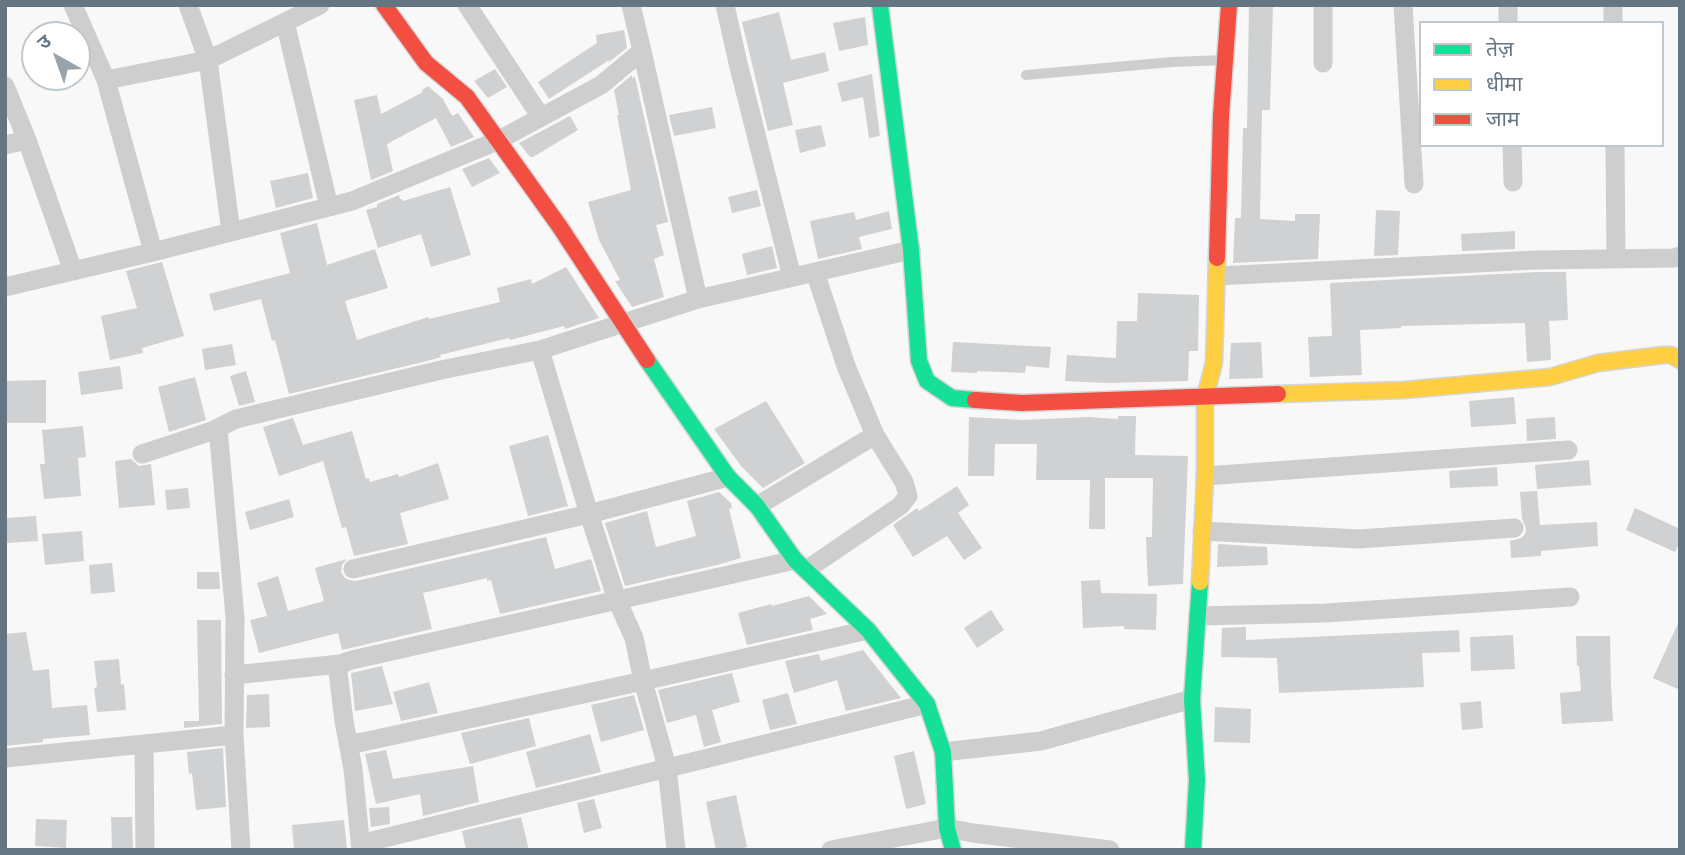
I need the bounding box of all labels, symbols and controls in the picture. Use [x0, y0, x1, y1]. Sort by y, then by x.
north arrow [21, 21, 91, 91]
legend [1419, 21, 1664, 147]
text: उ [32, 29, 55, 53]
text: तेज़ [1486, 35, 1514, 60]
text: धीमा [1486, 70, 1522, 95]
text: जाम [1486, 105, 1520, 130]

